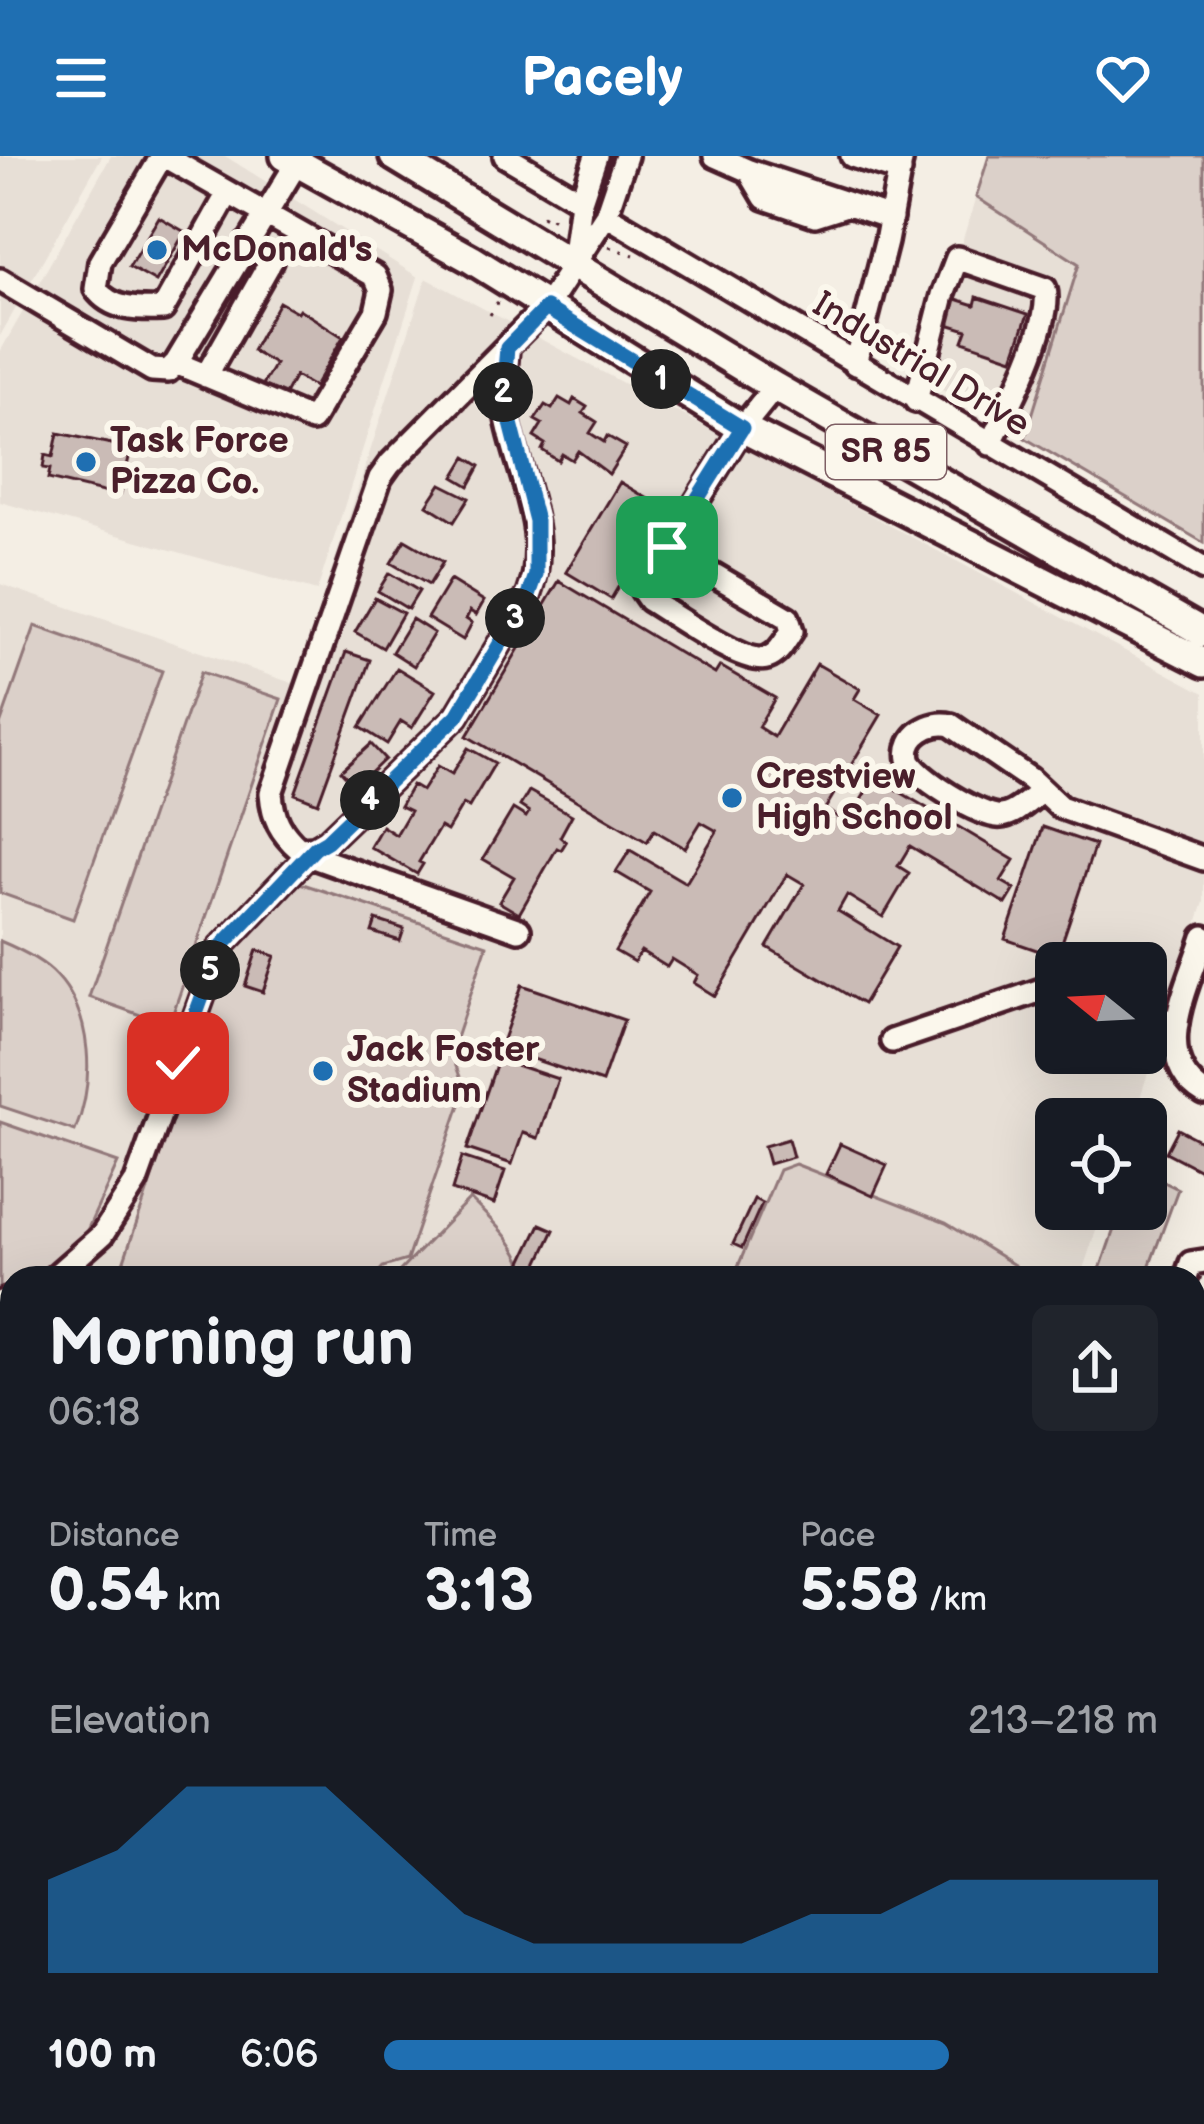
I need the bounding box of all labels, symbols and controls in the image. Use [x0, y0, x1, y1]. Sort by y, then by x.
icon: menu [48, 45, 114, 111]
icon: heart [1090, 45, 1156, 111]
text: Pacely [521, 46, 683, 111]
place label: McDonald's [181, 229, 372, 272]
marker: McDonald's [144, 237, 170, 263]
street label: Industrial Drive [805, 283, 1037, 447]
pin: 1 [631, 349, 691, 409]
text: 1 [654, 359, 668, 399]
pin: 2 [473, 362, 533, 422]
text: 2 [493, 372, 513, 412]
place label: Task Force Pizza Co. [110, 420, 289, 504]
road number: SR 85 [826, 425, 946, 479]
marker: Task Force Pizza Co. [73, 449, 99, 475]
pin [616, 496, 718, 598]
icon: arrive [634, 514, 700, 580]
pin: 3 [485, 588, 545, 648]
text: 3 [505, 598, 525, 638]
place label: Crestview High School [756, 756, 953, 840]
pin: 4 [340, 770, 400, 830]
text: 4 [360, 780, 380, 820]
marker: Crestview High School [719, 785, 745, 811]
pin: 5 [180, 940, 240, 1000]
north arrow [1035, 942, 1167, 1074]
map controls [1035, 942, 1167, 1230]
text: 5 [200, 950, 220, 990]
pin [127, 1012, 229, 1114]
place label: Jack Foster Stadium [347, 1029, 540, 1113]
icon: check [145, 1030, 211, 1096]
marker: Jack Foster Stadium [310, 1058, 336, 1084]
button: locate [1035, 1098, 1167, 1230]
text: Morning run [48, 1305, 414, 1384]
button: share [1032, 1305, 1158, 1431]
text: 06:18 [48, 1390, 140, 1437]
text: Distance [48, 1516, 180, 1556]
text: Time [424, 1516, 497, 1556]
text: Pace [800, 1516, 875, 1556]
text: 0.54 [48, 1556, 169, 1628]
text: 3:13 [424, 1556, 534, 1628]
text: 5:58 [800, 1556, 920, 1628]
text: km [169, 1580, 221, 1620]
text: /km [920, 1580, 987, 1620]
text: Elevation [48, 1698, 211, 1745]
text: 213–218 m [968, 1698, 1158, 1745]
text: 100 m [48, 2032, 157, 2079]
text: 6:06 [240, 2032, 318, 2079]

